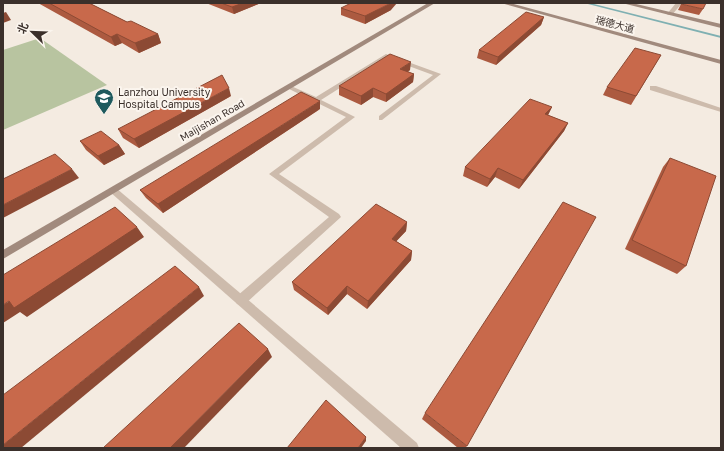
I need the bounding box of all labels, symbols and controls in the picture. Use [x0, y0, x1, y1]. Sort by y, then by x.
north arrow [12, 12, 52, 52]
street label: 瑞德大道 [594, 13, 636, 35]
text: 北 [14, 20, 30, 35]
place label: Lanzhou University Hospital Campus [118, 86, 211, 110]
school or university icon: Lanzhou University Hospital Campus [93, 87, 115, 115]
street label: Maijishan Road [178, 97, 246, 143]

